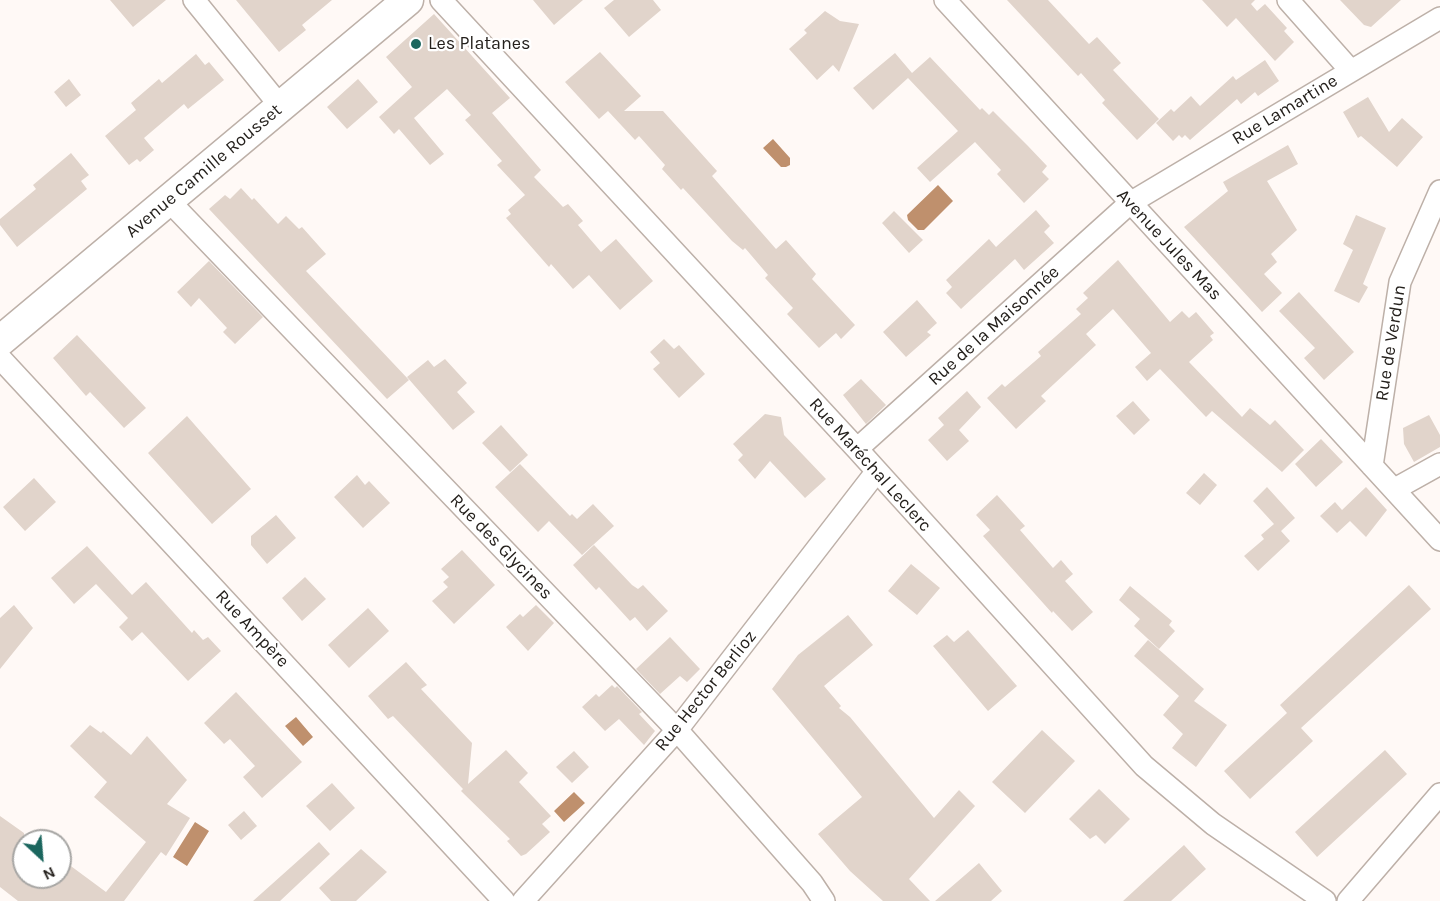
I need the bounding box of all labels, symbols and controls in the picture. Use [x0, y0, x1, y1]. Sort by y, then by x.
place label: Les Platanes [428, 33, 531, 55]
marker: Les Platanes [409, 37, 423, 51]
street label: Rue Lamartine [1228, 70, 1342, 150]
street label: Avenue Camille Rousset [122, 99, 286, 243]
street label: Avenue Jules Mas [1112, 185, 1226, 305]
street label: Rue de la Maisonnée [924, 261, 1064, 391]
street label: Rue de Verdun [1371, 283, 1411, 403]
street label: Rue Maréchal Leclerc [804, 394, 936, 536]
street label: Rue des Glycines [445, 490, 557, 604]
street label: Rue Ampère [211, 586, 293, 672]
street label: Rue Hector Berlioz [651, 626, 761, 756]
north arrow [12, 829, 72, 889]
text: N [40, 863, 59, 885]

